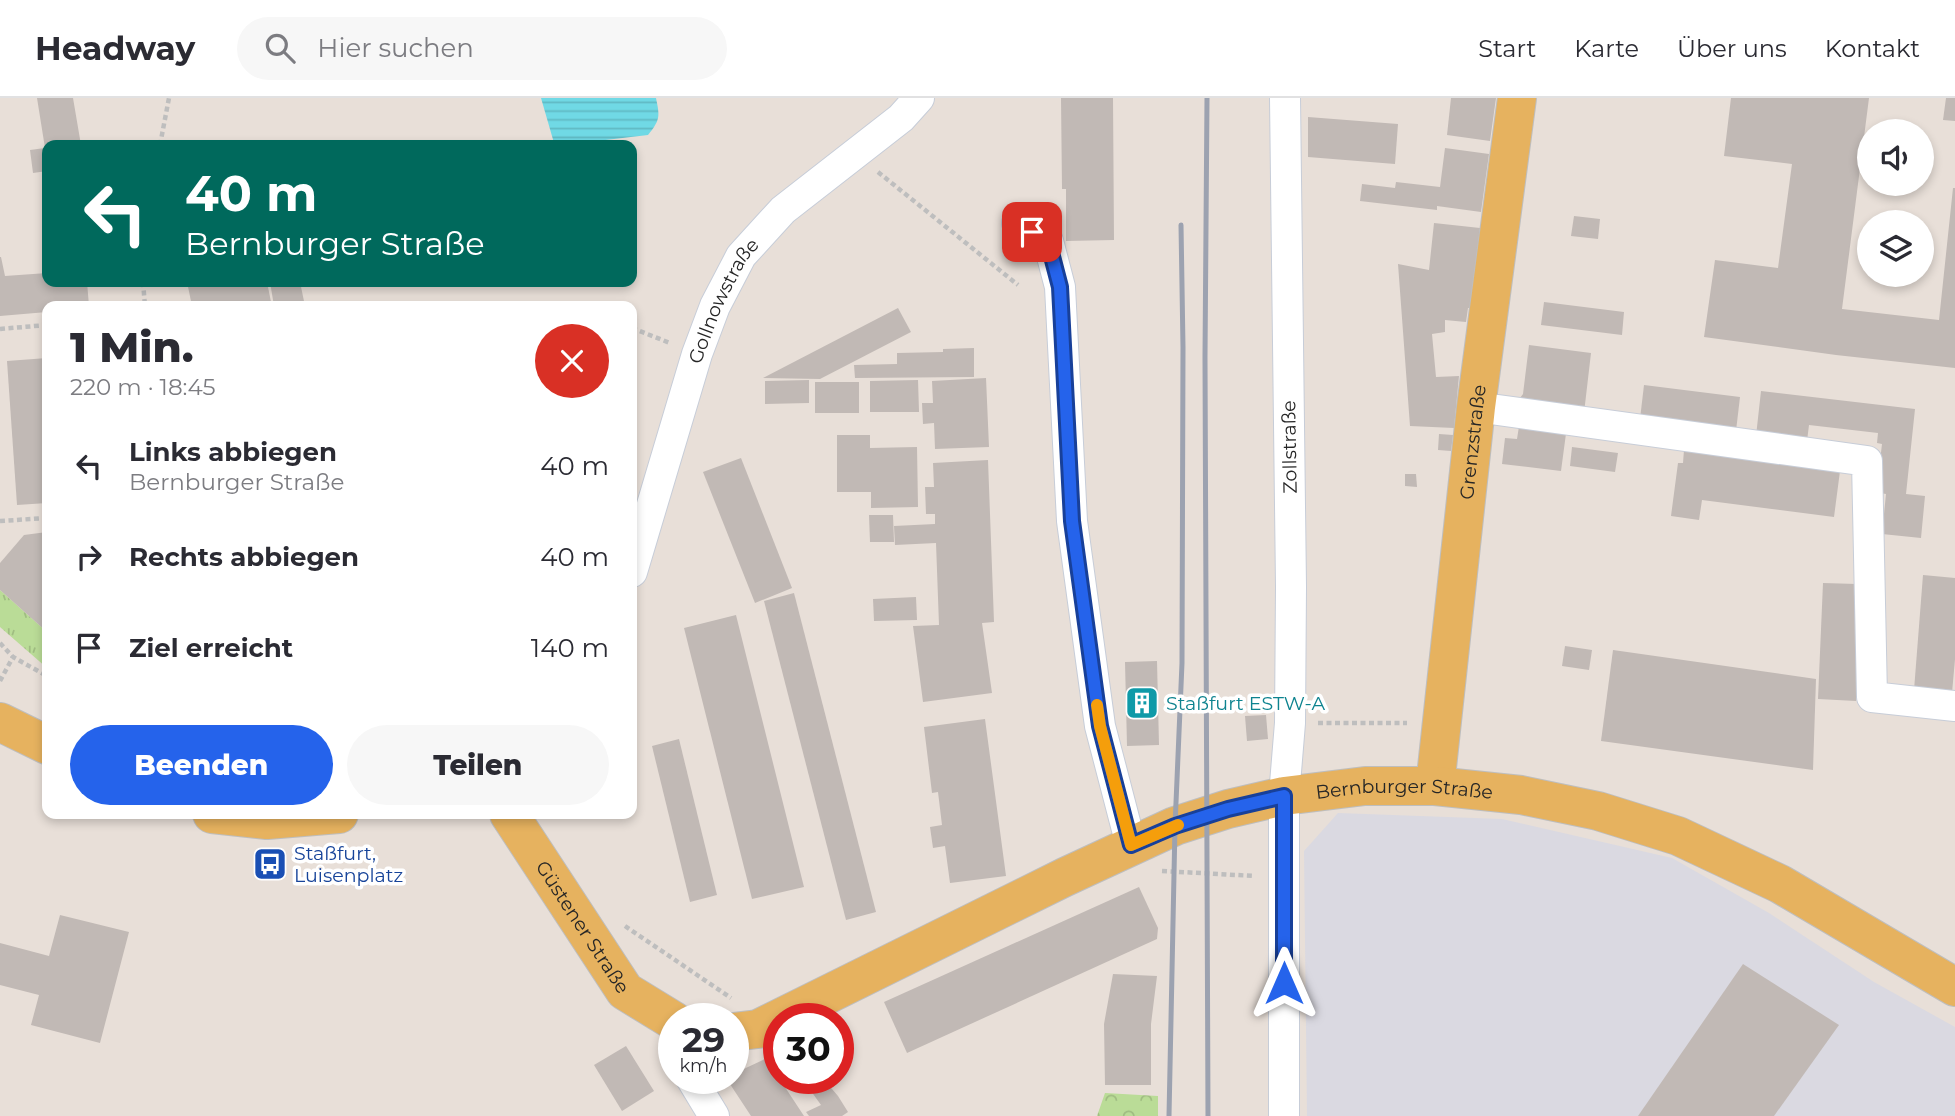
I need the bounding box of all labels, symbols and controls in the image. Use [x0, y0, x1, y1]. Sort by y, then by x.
search box [237, 17, 727, 80]
text: Headway [35, 28, 195, 68]
icon: search [261, 29, 299, 67]
text: Hier suchen [317, 32, 474, 64]
text: Start [1478, 34, 1536, 63]
text: Karte [1574, 34, 1639, 63]
text: Über uns [1677, 34, 1787, 63]
text: Kontakt [1825, 34, 1920, 63]
map controls [1857, 119, 1934, 287]
button: sound [1857, 119, 1934, 196]
text: 40 m [185, 164, 317, 223]
icon: left [70, 168, 161, 259]
pin [1002, 202, 1062, 262]
button: layers [1857, 210, 1934, 287]
icon: arrive [1013, 213, 1051, 251]
text: Bernburger Straße [185, 224, 485, 263]
street label: Gollnowstraße [684, 233, 764, 366]
text: 1 Min. [70, 321, 194, 373]
button: close [535, 324, 609, 398]
text: 220 m · 18:45 [70, 373, 216, 401]
street label: Grenzstraße [1455, 383, 1491, 501]
street label: Zollstraße [1277, 400, 1302, 494]
text: Links abbiegen [129, 436, 337, 468]
icon: left [70, 447, 108, 485]
text: 40 m [540, 450, 609, 482]
text: Bernburger Straße [129, 468, 344, 496]
icon: right [70, 538, 108, 576]
text: Rechts abbiegen [129, 541, 359, 573]
text: 40 m [540, 541, 609, 573]
icon: arrive [70, 629, 108, 667]
text: Ziel erreicht [129, 632, 293, 664]
text: 140 m [531, 632, 609, 664]
building icon: Staßfurt ESTW-A [1123, 684, 1161, 722]
place label: Staßfurt ESTW-A [1166, 692, 1325, 715]
button: Beenden [70, 725, 333, 805]
button: Teilen [347, 725, 609, 805]
street label: Bernburger Straße [1314, 775, 1494, 804]
place label: Staßfurt, Luisenplatz [294, 842, 403, 887]
bus stop icon: Staßfurt, Luisenplatz [251, 845, 289, 883]
street label: Güstener Straße [531, 856, 634, 998]
position arrow [1247, 946, 1321, 1020]
speed limit sign: 30 [763, 1003, 854, 1094]
text: 29 [682, 1018, 725, 1061]
text: km/h [679, 1055, 728, 1077]

